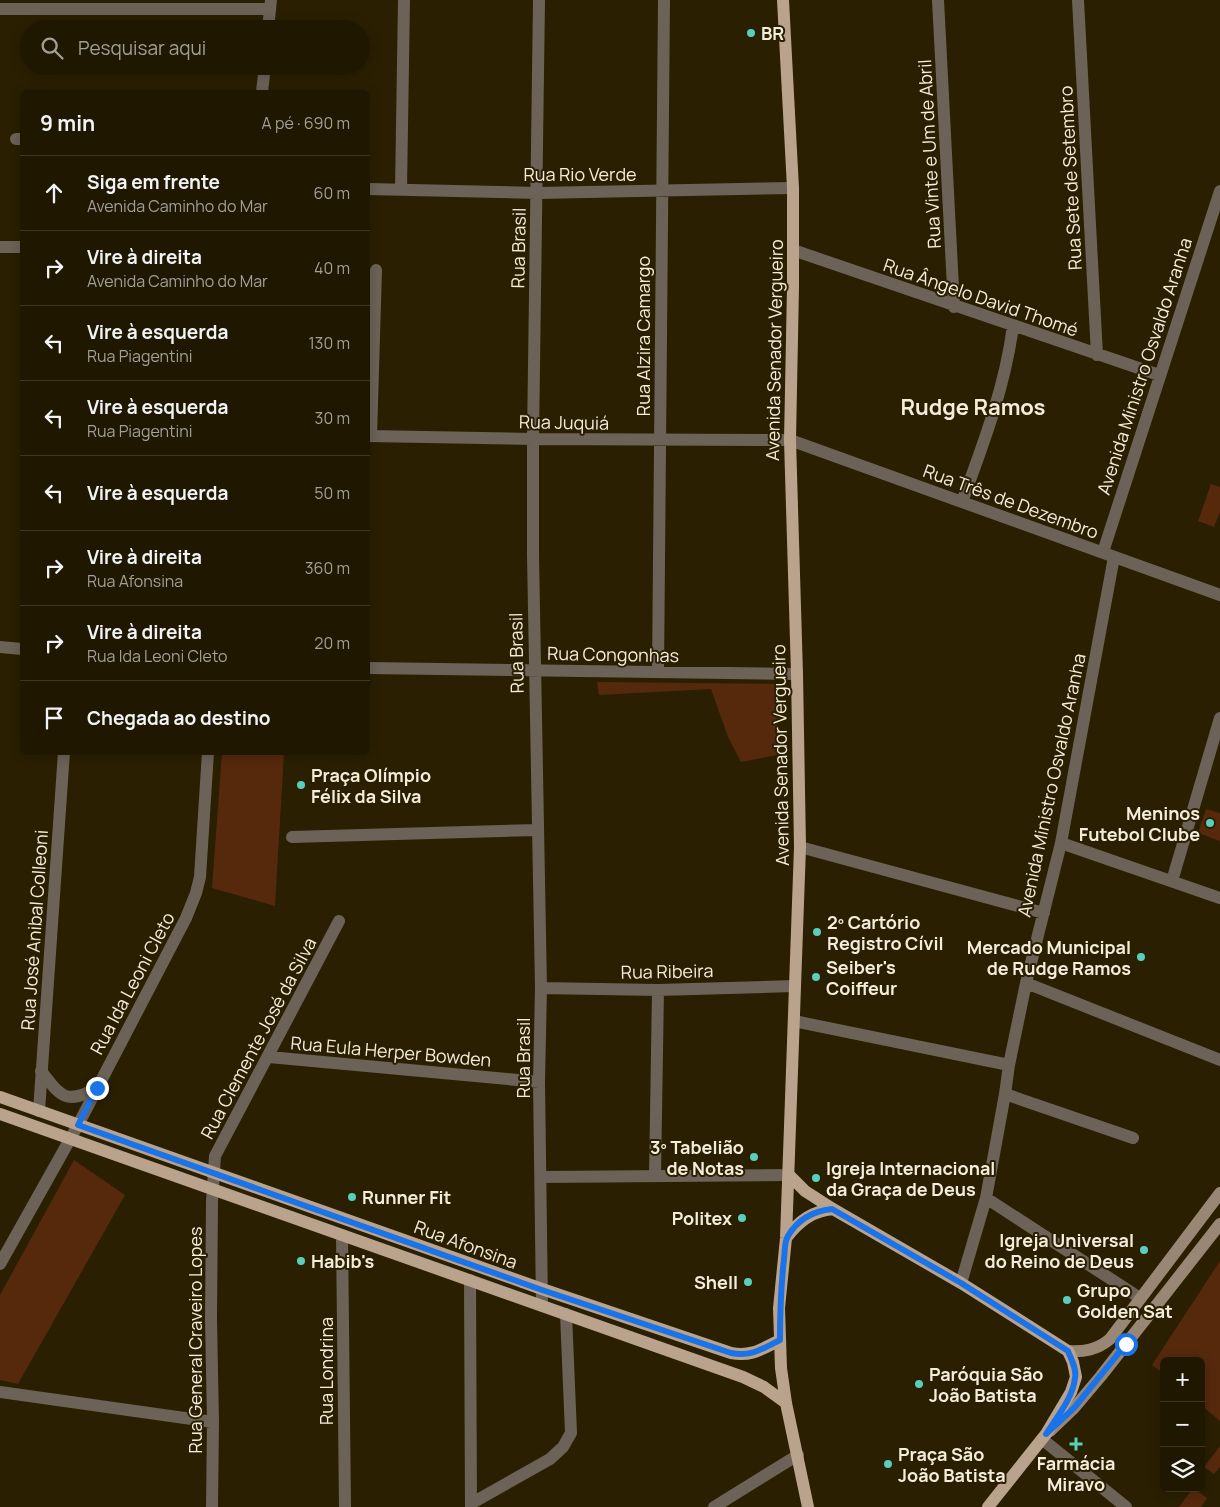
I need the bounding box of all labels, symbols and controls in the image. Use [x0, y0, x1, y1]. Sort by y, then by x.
search box [20, 20, 370, 75]
place label: BR [761, 21, 784, 45]
marker: BR [745, 27, 757, 39]
icon: search [38, 34, 66, 62]
text: Pesquisar aqui [78, 35, 206, 61]
street label: Rua Vinte e Um de Abril [912, 59, 946, 249]
street label: Rua Sete de Setembro [1053, 85, 1087, 271]
text: 9 min [40, 109, 95, 137]
text: A pé · 690 m [262, 112, 350, 134]
street label: Rua Rio Verde [523, 162, 637, 186]
text: Siga em frente [87, 169, 220, 195]
icon: ahead [40, 179, 68, 207]
text: 60 m [314, 182, 350, 204]
text: Avenida Caminho do Mar [87, 195, 268, 217]
street label: Rua Brasil [505, 207, 531, 289]
street label: Avenida Ministro Osvaldo Aranha [1091, 234, 1197, 498]
street label: Avenida Senador Vergueiro [760, 239, 788, 461]
text: Vire à direita [87, 244, 202, 270]
street label: Rua Ângelo David Thomé [880, 252, 1082, 342]
icon: right [40, 254, 68, 282]
street label: Rua Alzira Camargo [631, 256, 655, 416]
text: 40 m [314, 257, 350, 279]
text: Avenida Caminho do Mar [87, 270, 268, 292]
text: Vire à esquerda [87, 319, 228, 345]
icon: left [40, 329, 68, 357]
text: 130 m [308, 332, 350, 354]
text: Rua Piagentini [87, 345, 192, 367]
district label: Rudge Ramos [900, 392, 1046, 422]
text: Vire à esquerda [87, 394, 228, 420]
icon: left [40, 404, 68, 432]
text: 30 m [315, 407, 350, 429]
street label: Rua Juquiá [519, 409, 609, 435]
text: Rua Piagentini [87, 420, 192, 442]
street label: Rua Três de Dezembro [920, 458, 1102, 544]
icon: left [40, 479, 68, 507]
text: Vire à esquerda [87, 480, 228, 506]
text: 50 m [314, 482, 350, 504]
text: Vire à direita [87, 544, 202, 570]
icon: right [40, 554, 68, 582]
text: 360 m [305, 557, 350, 579]
text: Rua Afonsina [87, 570, 183, 592]
street label: Rua Brasil [503, 612, 529, 694]
text: Vire à direita [87, 619, 202, 645]
icon: right [40, 629, 68, 657]
text: 20 m [314, 632, 350, 654]
street label: Rua Congonhas [547, 641, 679, 667]
street label: Avenida Senador Vergueiro [766, 644, 794, 866]
text: Rua Ida Leoni Cleto [87, 645, 228, 667]
street label: Avenida Ministro Osvaldo Aranha [1011, 651, 1091, 919]
icon: arrive [40, 704, 68, 732]
text: Chegada ao destino [87, 705, 270, 731]
place label: Praça Olímpio Félix da Silva [311, 763, 431, 808]
marker: Praça Olímpio Félix da Silva [295, 779, 307, 791]
place label: Meninos Futebol Clube [1079, 801, 1200, 846]
marker: Meninos Futebol Clube [1204, 817, 1216, 829]
street label: Rua José Anibal Colleoni [15, 829, 53, 1031]
street label: Rua Ida Leoni Cleto [84, 908, 180, 1058]
place label: 2º Cartório Registro Cívil [827, 910, 944, 955]
marker: 2º Cartório Registro Cívil [811, 926, 823, 938]
street label: Rua Clemente José da Silva [195, 933, 321, 1143]
place label: Mercado Municipal de Rudge Ramos [967, 935, 1131, 980]
marker: Mercado Municipal de Rudge Ramos [1135, 951, 1147, 963]
place label: Seiber's Coiffeur [826, 955, 897, 1000]
street label: Rua Ribeira [620, 958, 714, 984]
marker: Seiber's Coiffeur [810, 971, 822, 983]
street label: Rua Brasil [511, 1018, 535, 1098]
street label: Rua Eula Herper Bowden [290, 1030, 492, 1072]
route end [86, 1077, 109, 1100]
place label: 3º Tabelião de Notas [650, 1135, 744, 1180]
marker: 3º Tabelião de Notas [748, 1151, 760, 1163]
place label: Igreja Internacional da Graça de Deus [826, 1156, 995, 1201]
marker: Igreja Internacional da Graça de Deus [810, 1172, 822, 1184]
place label: Runner Fit [362, 1185, 451, 1209]
marker: Runner Fit [346, 1191, 358, 1203]
place label: Politex [672, 1206, 732, 1230]
marker: Politex [736, 1212, 748, 1224]
street label: Rua Afonsina [411, 1214, 521, 1274]
street label: Rua General Craveiro Lopes [183, 1227, 207, 1453]
place label: Igreja Universal do Reino de Deus [985, 1228, 1134, 1273]
marker: Igreja Universal do Reino de Deus [1138, 1244, 1150, 1256]
place label: Habib's [311, 1249, 374, 1273]
marker: Habib's [295, 1255, 307, 1267]
place label: Shell [694, 1270, 738, 1294]
marker: Shell [742, 1276, 754, 1288]
place label: Grupo Golden Sat [1077, 1278, 1173, 1323]
marker: Grupo Golden Sat [1061, 1294, 1073, 1306]
street label: Rua Londrina [314, 1317, 338, 1425]
route start [1115, 1333, 1138, 1356]
map controls [1160, 1357, 1205, 1492]
button: + [1160, 1357, 1205, 1402]
place label: Paróquia São João Batista [929, 1362, 1043, 1407]
marker: Paróquia São João Batista [913, 1378, 925, 1390]
button: − [1160, 1402, 1205, 1447]
marker: Farmácia Miravo [1070, 1438, 1082, 1450]
place label: Praça São João Batista [898, 1442, 1006, 1487]
button: layers [1160, 1447, 1205, 1492]
place label: Farmácia Miravo [1037, 1451, 1115, 1496]
marker: Praça São João Batista [882, 1458, 894, 1470]

